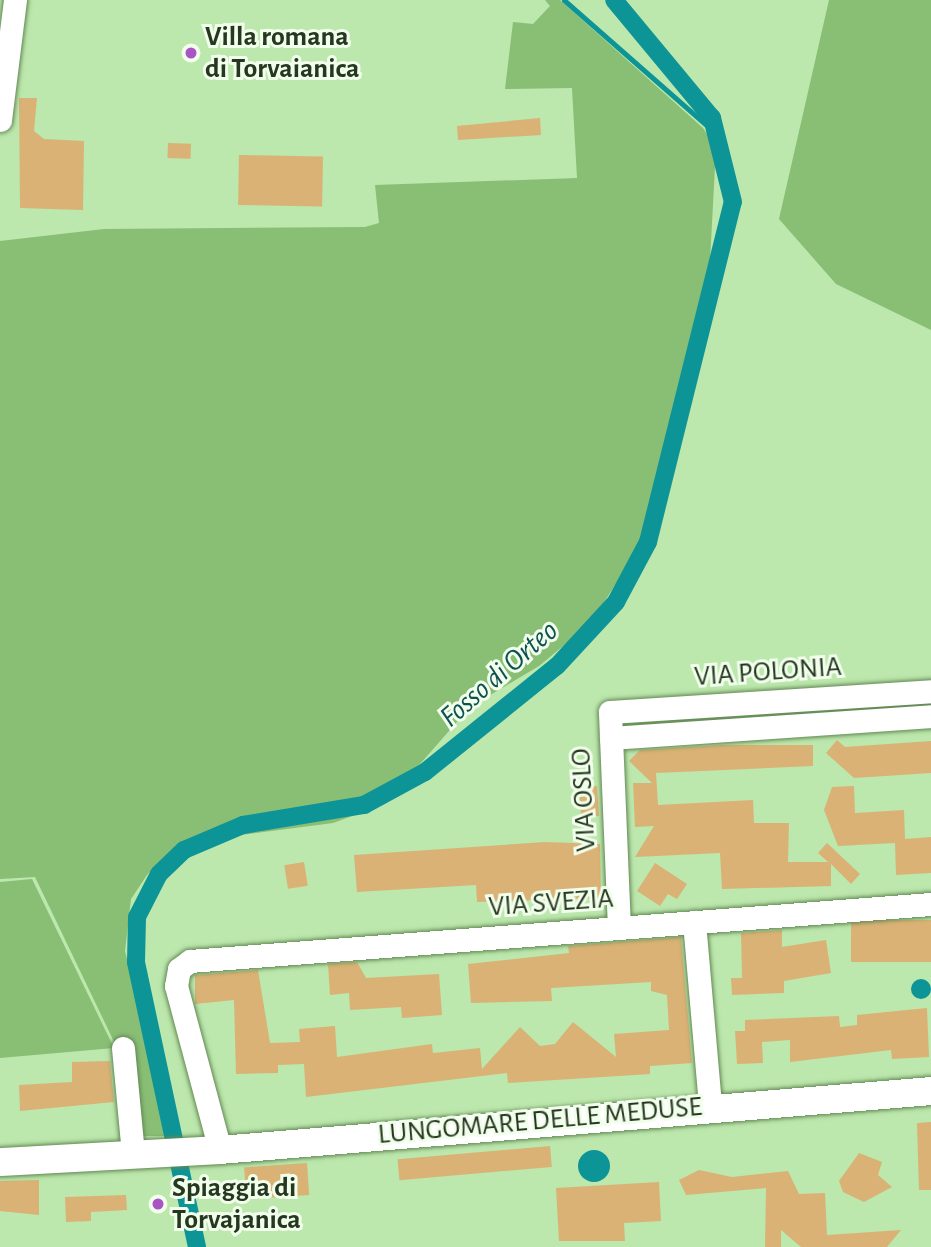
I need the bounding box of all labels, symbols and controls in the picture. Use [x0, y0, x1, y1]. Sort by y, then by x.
place label: Villa romana di Torvaianica [205, 20, 359, 86]
marker: Villa romana di Torvaianica [183, 45, 199, 61]
water label: Fosso di Orteo [432, 613, 566, 735]
street label: VIA POLONIA [693, 650, 843, 694]
street label: VIA OSLO [565, 747, 603, 853]
street label: VIA SVEZIA [487, 882, 615, 924]
street label: LUNGOMARE DELLE MEDUSE [377, 1090, 703, 1152]
place label: Spiaggia di Torvajanica [172, 1171, 301, 1237]
marker: Spiaggia di Torvajanica [150, 1196, 166, 1212]

